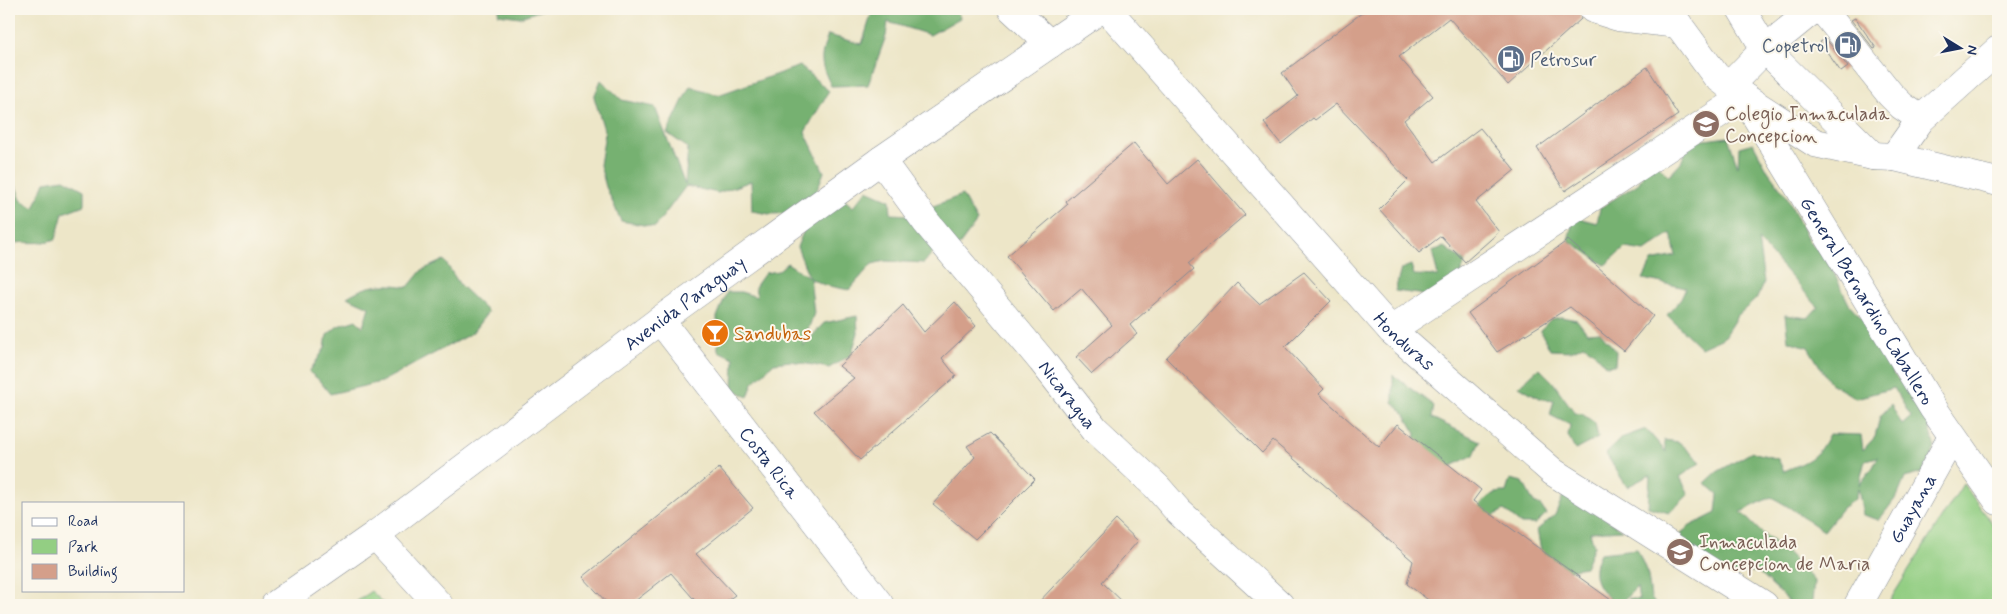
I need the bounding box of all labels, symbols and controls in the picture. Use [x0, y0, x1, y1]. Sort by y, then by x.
north arrow [1934, 22, 1984, 72]
fuel station icon: Copetrol [1833, 30, 1863, 60]
place label: Copetrol [1762, 34, 1829, 59]
fuel station icon: Petrosur [1496, 44, 1526, 74]
text: N [1962, 44, 1981, 56]
place label: Petrosur [1530, 48, 1596, 73]
place label: Colegio Inmaculada Concepcion [1725, 102, 1890, 149]
school or university icon: Colegio Inmaculada Concepcion [1691, 109, 1721, 139]
street label: General Bernardino Caballero [1793, 192, 1939, 410]
street label: Avenida Paraguay [619, 251, 752, 357]
street label: Honduras [1367, 307, 1440, 377]
bar icon: Sandubas [700, 318, 730, 348]
place label: Sandubas [734, 322, 811, 347]
street label: Nicaragua [1032, 356, 1102, 435]
street label: Costa Rica [733, 422, 805, 505]
street label: Guayana [1884, 470, 1943, 548]
legend [22, 502, 185, 592]
text: Road [68, 512, 98, 532]
place label: Inmaculada Concepcion de Maria [1699, 530, 1870, 577]
school or university icon: Inmaculada Concepcion de Maria [1665, 537, 1695, 567]
text: Park [68, 538, 98, 558]
text: Building [68, 562, 118, 583]

